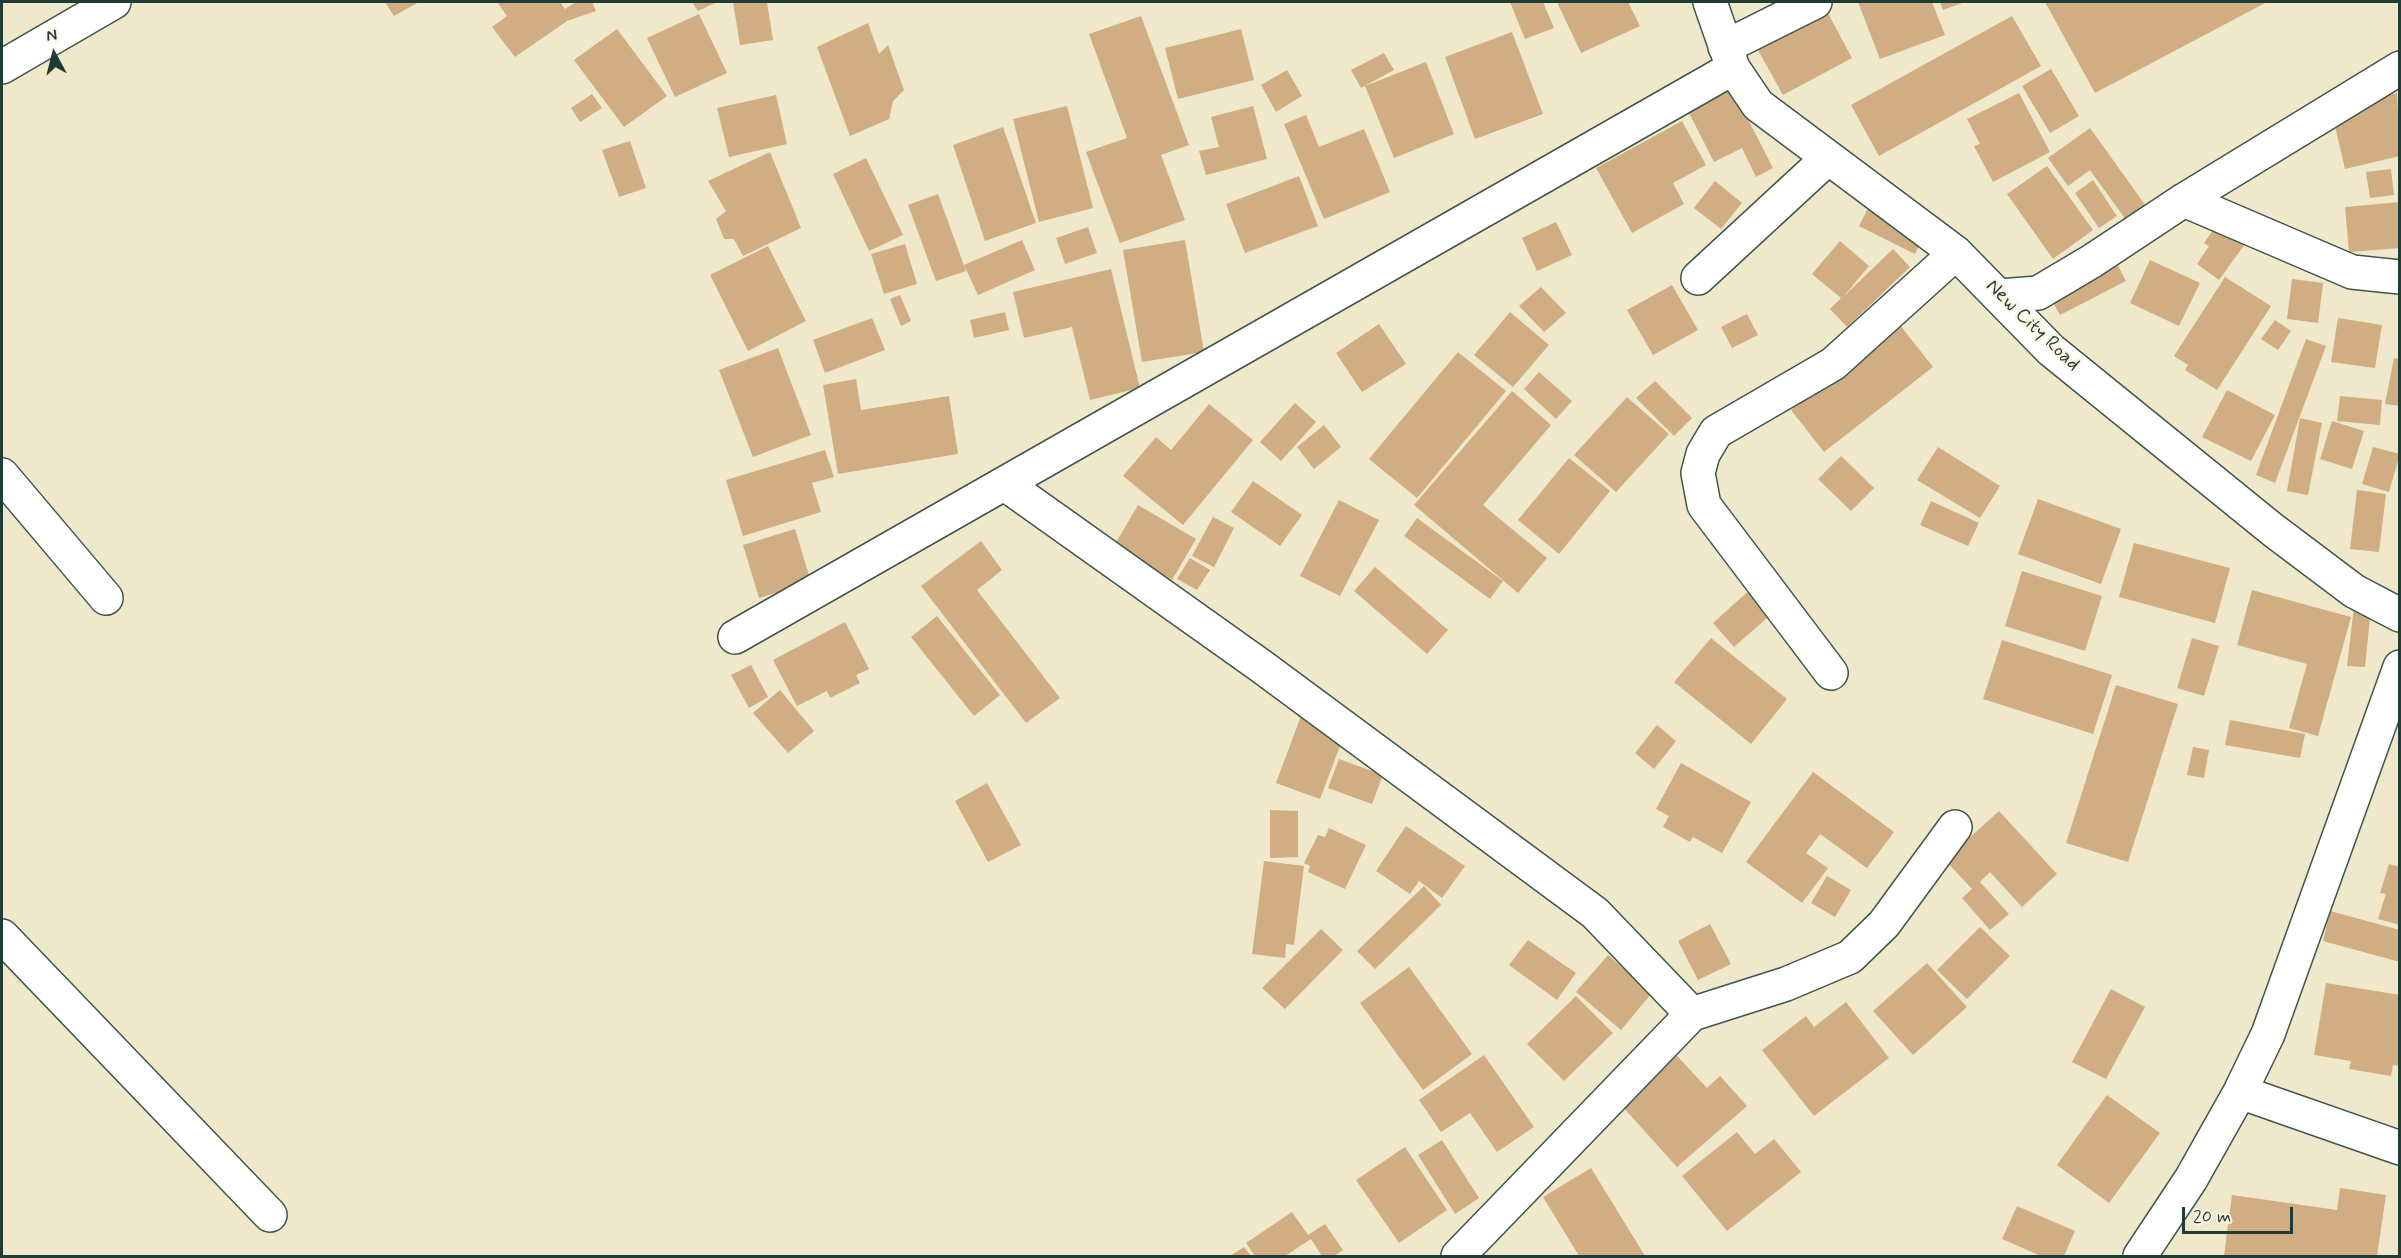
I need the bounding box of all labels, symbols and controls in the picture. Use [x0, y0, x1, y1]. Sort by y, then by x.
north arrow [24, 24, 84, 84]
text: N [45, 25, 58, 47]
street label: New City Road [1980, 275, 2084, 377]
scale bar [2185, 1195, 2296, 1233]
text: 20 m [2193, 1205, 2231, 1229]

